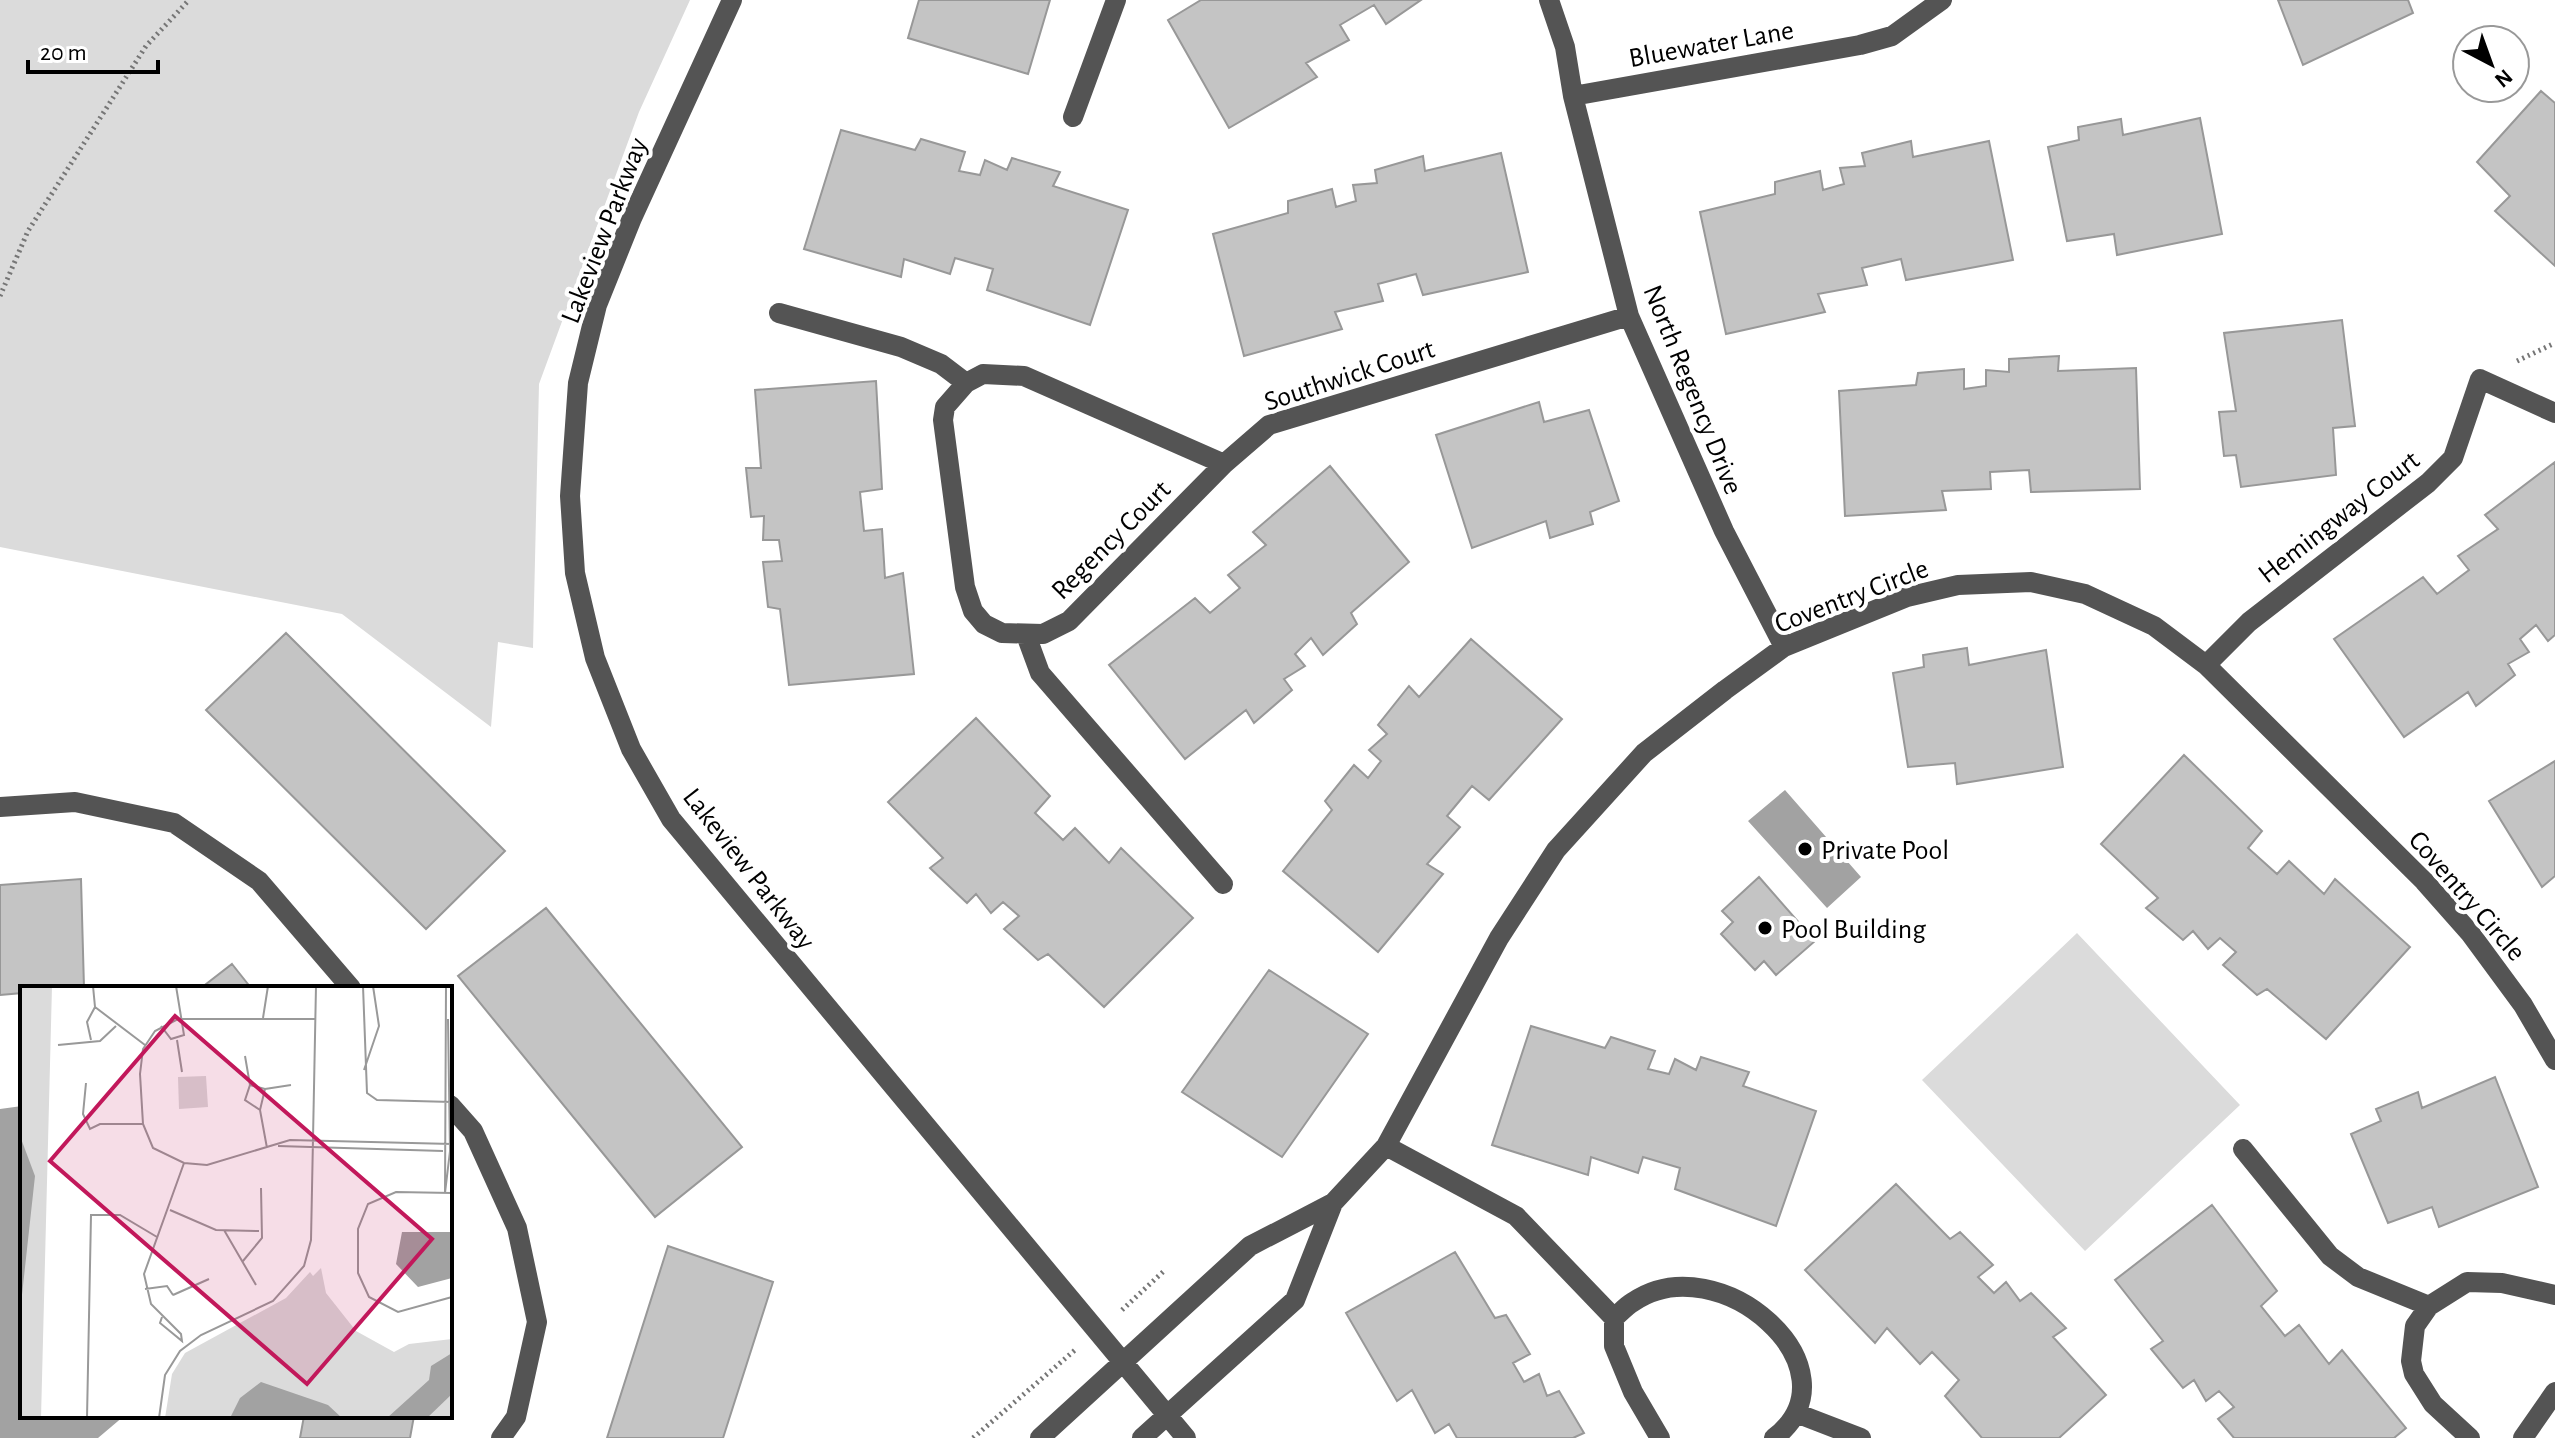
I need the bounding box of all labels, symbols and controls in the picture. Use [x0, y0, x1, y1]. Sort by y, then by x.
street label: Bluewater Lane [1627, 17, 1796, 73]
scale bar [28, 24, 158, 74]
north arrow [2451, 24, 2531, 104]
text: 20 m [40, 41, 87, 65]
text: N [2490, 65, 2516, 92]
street label: Lakeview Parkway [557, 134, 653, 327]
street label: North Regency Drive [1637, 281, 1747, 498]
street label: Southwick Court [1261, 335, 1438, 417]
street label: Hemingway Court [2253, 446, 2425, 589]
street label: Regency Court [1047, 476, 1176, 605]
street label: Coventry Circle [1771, 555, 1932, 639]
street label: Lakeview Parkway [677, 783, 820, 955]
street label: Coventry Circle [2403, 826, 2530, 967]
place label: Private Pool [1821, 837, 1949, 865]
marker: Private Pool [1796, 840, 1814, 858]
place label: Pool Building [1781, 916, 1926, 944]
marker: Pool Building [1756, 919, 1774, 937]
inset map [20, 986, 452, 1418]

